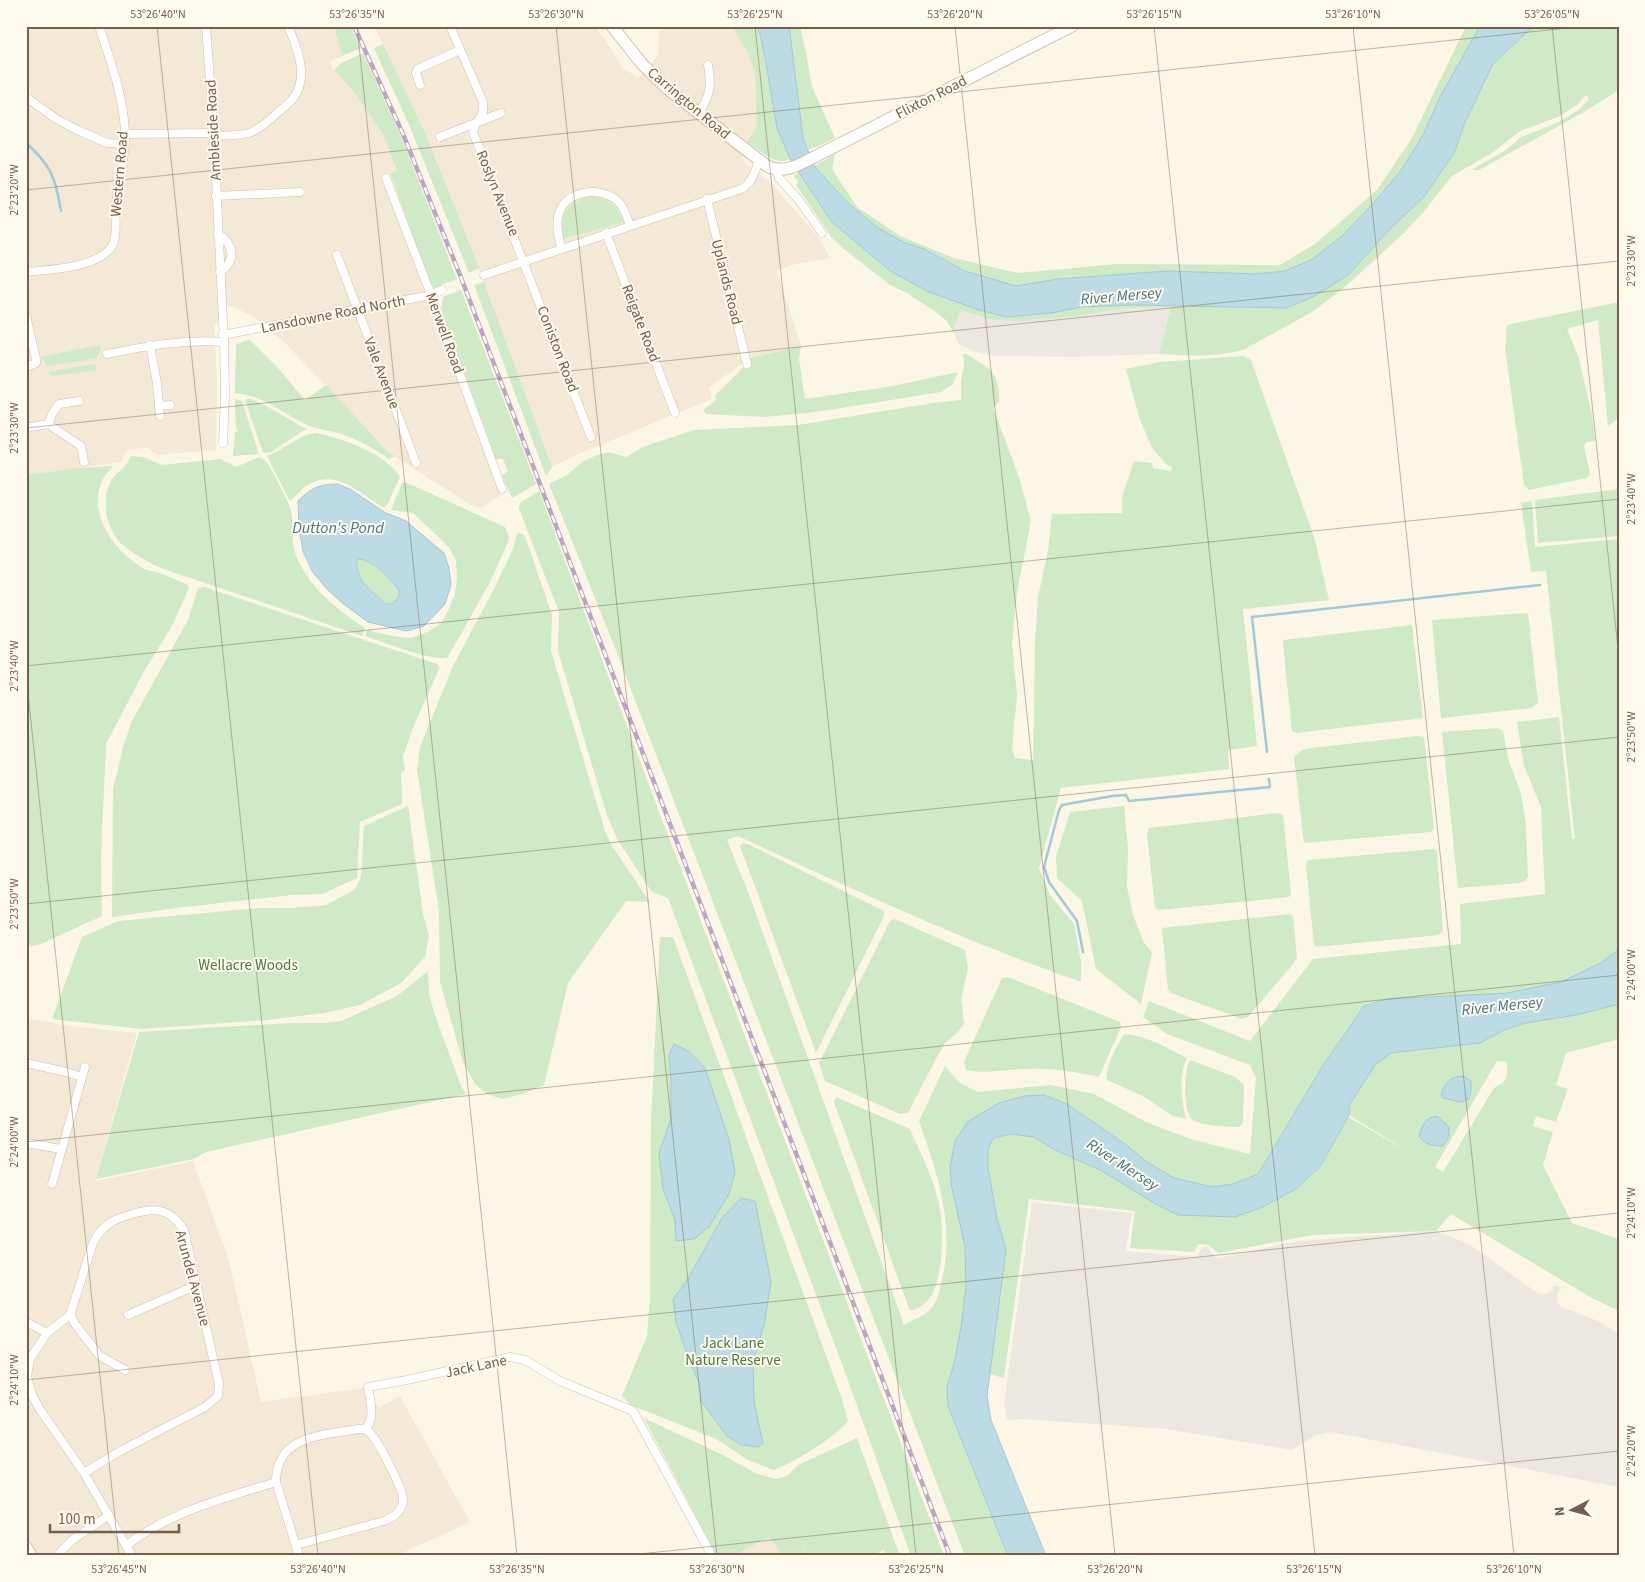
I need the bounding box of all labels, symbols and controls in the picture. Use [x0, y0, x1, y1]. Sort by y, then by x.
text: 53°26'40"N [130, 6, 186, 23]
text: 53°26'35"N [329, 6, 385, 23]
text: 53°26'30"N [528, 6, 584, 23]
text: 53°26'25"N [727, 6, 783, 23]
text: 53°26'20"N [927, 6, 983, 23]
text: 53°26'15"N [1126, 6, 1182, 23]
text: 53°26'10"N [1325, 6, 1381, 23]
text: 53°26'05"N [1524, 6, 1580, 23]
street label: Carrington Road [643, 62, 735, 144]
street label: Flixton Road [892, 70, 971, 124]
street label: Ambleside Road [200, 79, 227, 181]
street label: Western Road [105, 130, 134, 218]
street label: Roslyn Avenue [471, 147, 524, 239]
text: 2°23'20"W [6, 164, 23, 216]
text: 2°23'30"W [1623, 235, 1640, 287]
street label: Uplands Road [706, 237, 747, 327]
street label: Reigate Road [616, 281, 665, 365]
water label: River Mersey [1080, 281, 1163, 311]
street label: Lansdowne Road North [259, 290, 407, 339]
street label: Merwell Road [420, 290, 469, 377]
street label: Coniston Road [531, 303, 584, 395]
street label: Vale Avenue [358, 334, 405, 412]
text: 2°23'30"W [6, 402, 23, 454]
text: 2°23'40"W [1623, 473, 1640, 525]
water label: Dutton's Pond [292, 517, 384, 539]
text: 2°23'40"W [6, 640, 23, 692]
text: 2°23'50"W [1623, 711, 1640, 763]
text: 2°23'50"W [6, 878, 23, 930]
text: 2°24'00"W [1623, 949, 1640, 1001]
park label: Wellacre Woods [198, 955, 298, 976]
water label: River Mersey [1460, 991, 1545, 1021]
text: 2°24'00"W [6, 1116, 23, 1168]
water label: River Mersey [1082, 1133, 1163, 1197]
text: 2°24'10"W [1623, 1187, 1640, 1239]
street label: Arundel Avenue [170, 1228, 215, 1328]
park label: Jack Lane Nature Reserve [685, 1333, 781, 1371]
street label: Jack Lane [443, 1350, 509, 1383]
text: 2°24'10"W [6, 1354, 23, 1406]
text: 2°24'20"W [1623, 1425, 1640, 1477]
north arrow [1548, 1484, 1598, 1534]
scale bar [50, 1502, 179, 1534]
text: N [1550, 1506, 1570, 1517]
text: 100 m [58, 1509, 96, 1530]
text: 53°26'45"N [91, 1561, 147, 1578]
text: 53°26'40"N [290, 1561, 346, 1578]
text: 53°26'35"N [489, 1561, 545, 1578]
text: 53°26'30"N [689, 1561, 745, 1578]
text: 53°26'25"N [888, 1561, 944, 1578]
text: 53°26'20"N [1087, 1561, 1143, 1578]
text: 53°26'15"N [1286, 1561, 1342, 1578]
text: 53°26'10"N [1486, 1561, 1542, 1578]

